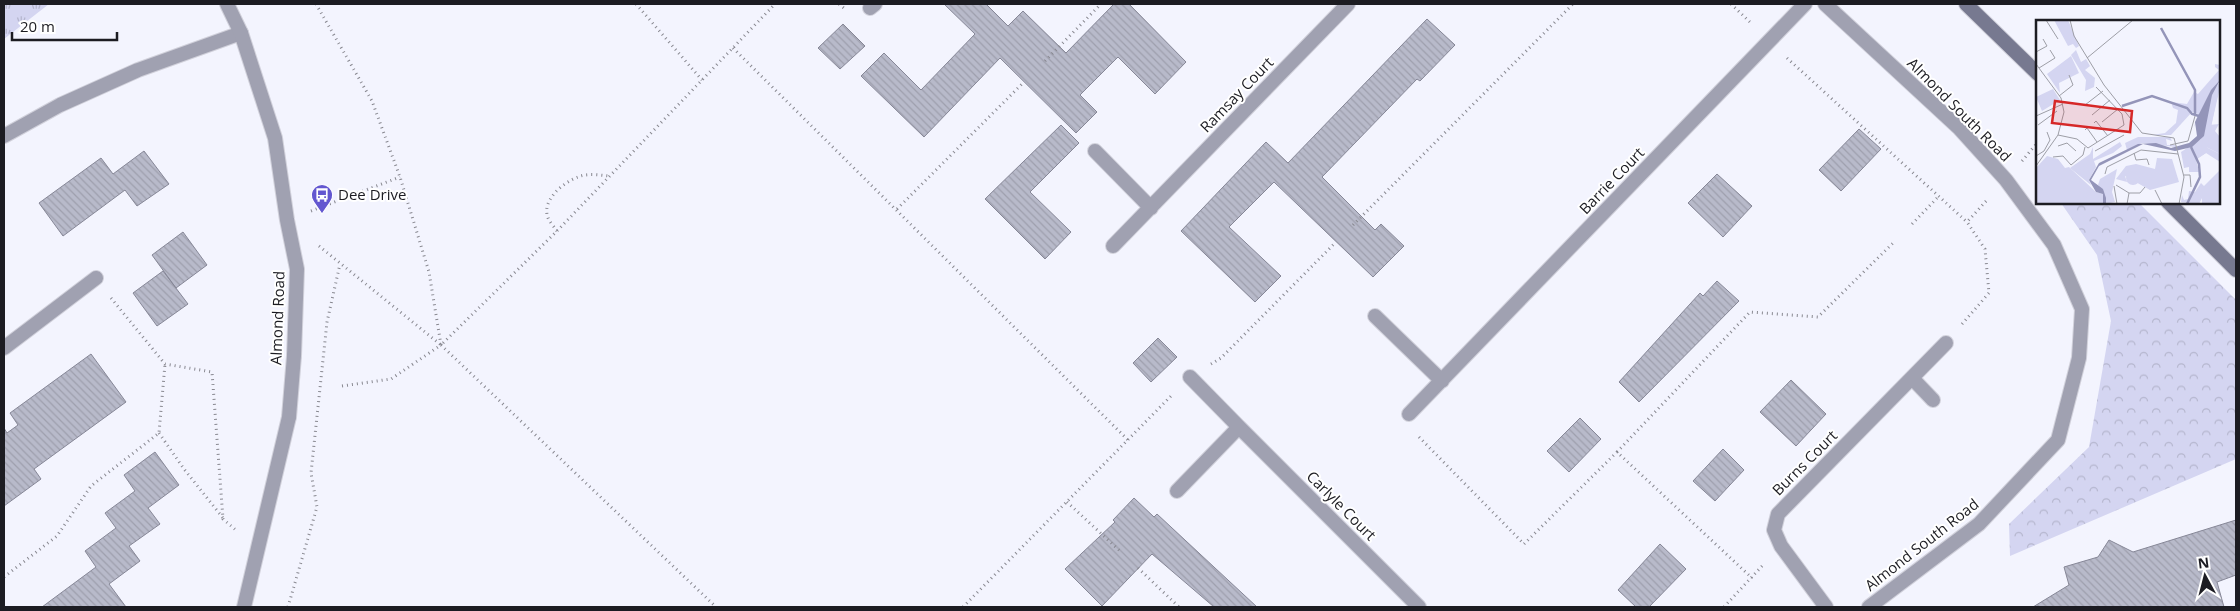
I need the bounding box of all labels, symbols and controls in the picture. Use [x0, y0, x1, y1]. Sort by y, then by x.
scale bar [12, 10, 118, 42]
text: 20 m [20, 16, 55, 36]
inset map [2036, 20, 2220, 204]
street label: Ramsay Court [1195, 52, 1277, 136]
street label: Almond South Road [1903, 53, 2016, 166]
street label: Barrie Court [1574, 143, 1648, 218]
bus stop icon: Dee Drive [310, 183, 334, 214]
place label: Dee Drive [338, 184, 406, 204]
street label: Almond Road [265, 271, 289, 365]
street label: Burns Court [1767, 425, 1841, 499]
street label: Carlyle Court [1303, 466, 1381, 544]
street label: Almond South Road [1860, 494, 1982, 595]
north arrow [2180, 551, 2230, 601]
text: N [2197, 552, 2210, 573]

